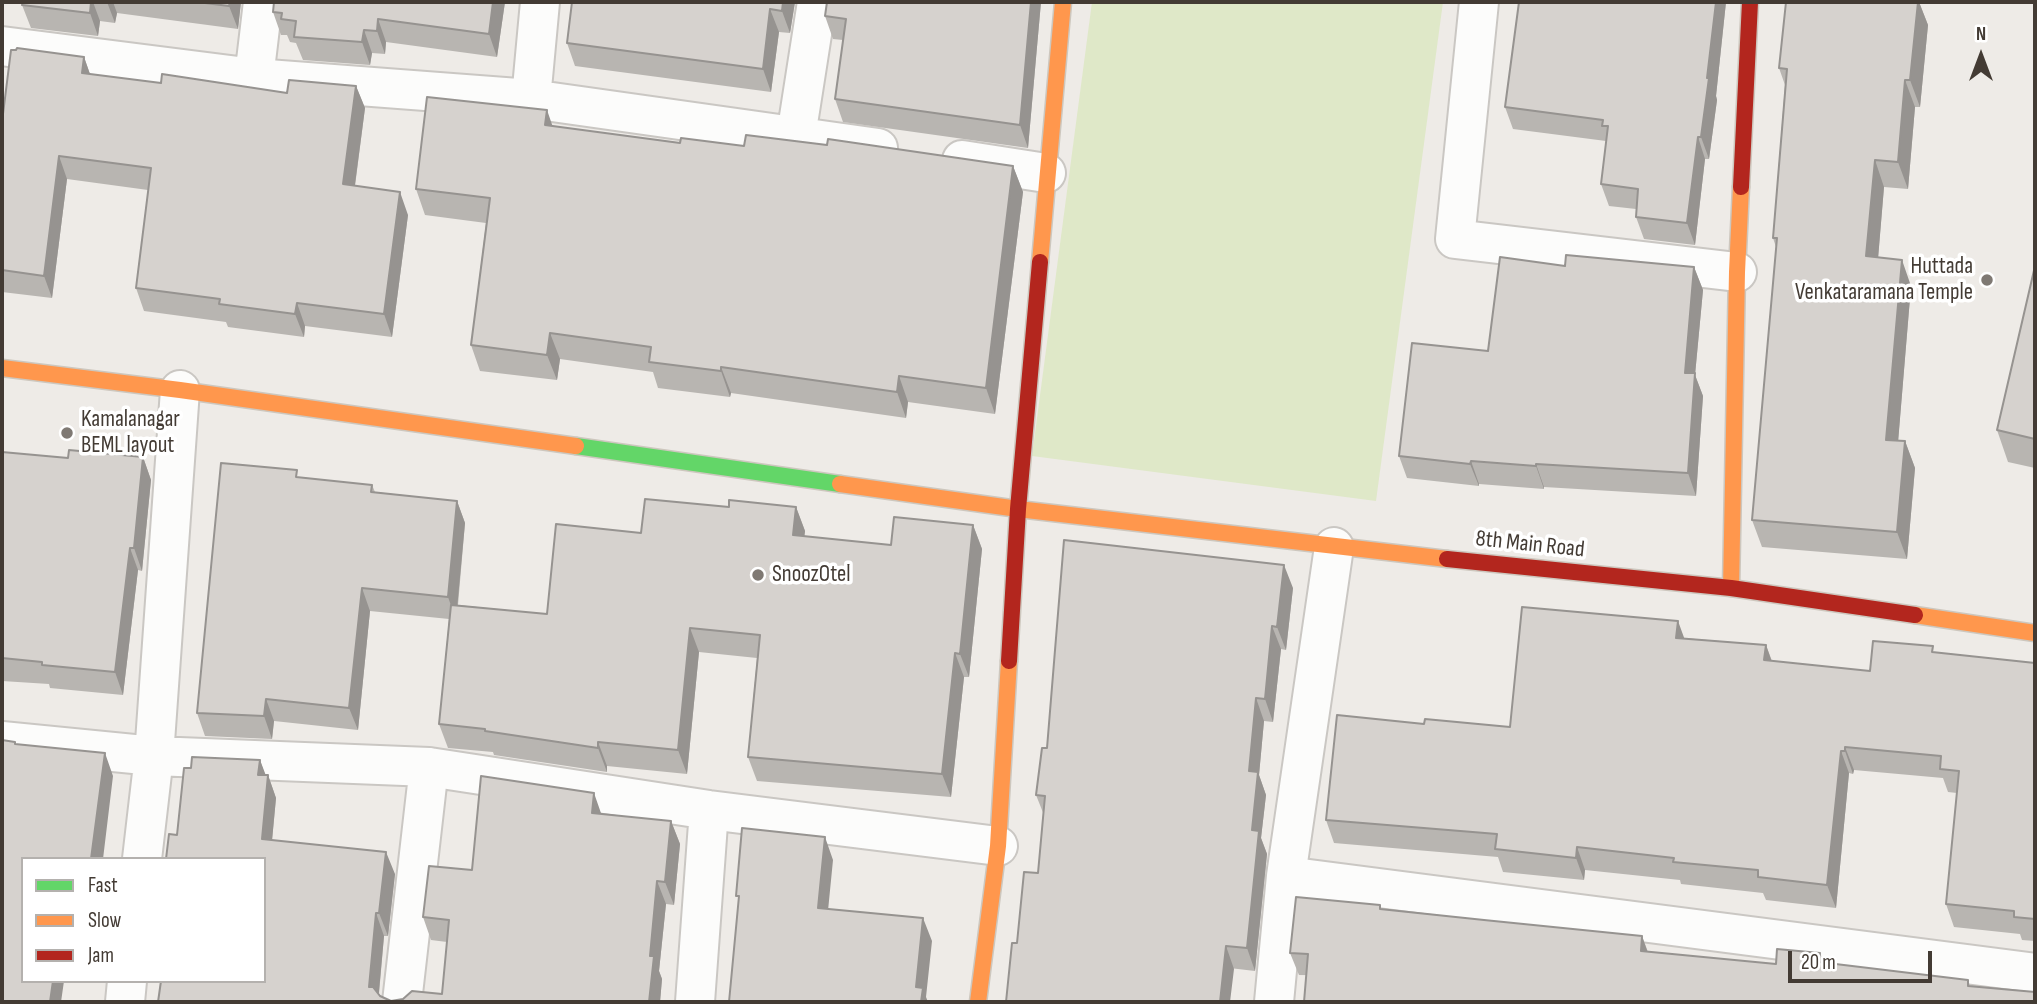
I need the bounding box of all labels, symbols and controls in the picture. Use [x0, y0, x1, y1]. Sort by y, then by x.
north arrow [1946, 21, 2016, 91]
text: N [1976, 23, 1986, 46]
place label: Huttada Venkataramana Temple [1795, 253, 1973, 307]
marker: Huttada Venkataramana Temple [1979, 272, 1995, 288]
place label: Kamalanagar BEML layout [81, 406, 180, 460]
marker: Kamalanagar BEML layout [59, 425, 75, 441]
street label: 8th Main Road [1474, 526, 1586, 564]
place label: SnoozOtel [772, 561, 851, 589]
marker: SnoozOtel [750, 567, 766, 583]
legend [21, 857, 266, 983]
text: Fast [88, 873, 118, 898]
text: Slow [88, 908, 121, 933]
scale bar [1792, 937, 1936, 981]
text: Jam [88, 943, 114, 968]
text: 20 m [1801, 950, 1836, 975]

